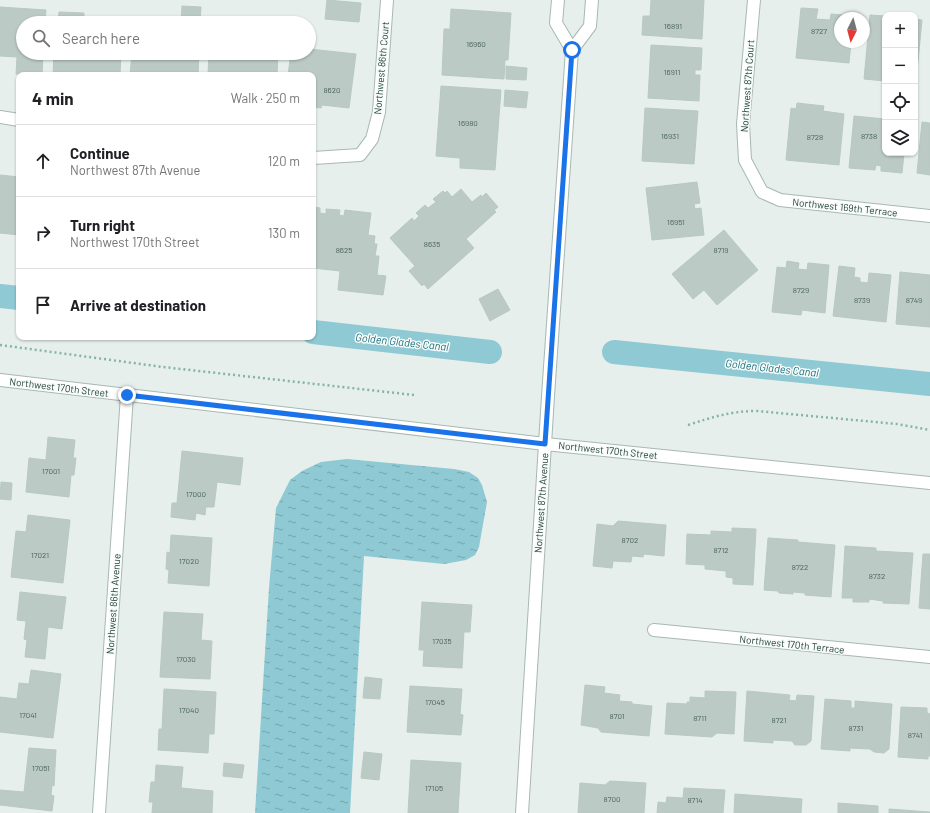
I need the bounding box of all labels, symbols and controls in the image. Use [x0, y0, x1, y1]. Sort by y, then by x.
north arrow [834, 12, 870, 48]
map controls [882, 12, 918, 156]
button: + [882, 12, 918, 48]
search box [16, 16, 316, 60]
street label: Northwest 86th Court [371, 21, 391, 115]
house number: 16891 [664, 21, 682, 31]
house number: 8727 [811, 26, 827, 36]
icon: search [30, 27, 52, 49]
text: Search here [62, 29, 140, 47]
house number: 16960 [466, 39, 486, 49]
street label: Northwest 87th Court [738, 39, 756, 133]
route start [563, 41, 581, 59]
button: − [882, 48, 918, 84]
house number: 16911 [664, 67, 680, 77]
button: locate [882, 84, 918, 120]
house number: 8620 [323, 85, 341, 95]
text: 4 min [32, 88, 74, 108]
text: Walk · 250 m [231, 90, 300, 106]
house number: 16980 [458, 118, 478, 128]
button: layers [882, 120, 918, 156]
house number: 16931 [661, 131, 679, 141]
house number: 8738 [861, 131, 877, 141]
house number: 8728 [807, 132, 823, 142]
text: Continue [70, 144, 130, 162]
icon: ahead [32, 150, 54, 172]
text: 120 m [268, 153, 300, 169]
text: Northwest 87th Avenue [70, 162, 201, 178]
street label: Northwest 169th Terrace [792, 196, 898, 218]
text: Turn right [70, 216, 135, 234]
house number: 16951 [667, 217, 685, 227]
icon: right [32, 222, 54, 244]
text: 130 m [268, 225, 300, 241]
text: Northwest 170th Street [70, 234, 200, 250]
house number: 8635 [424, 239, 440, 249]
house number: 8625 [336, 245, 352, 255]
house number: 8719 [714, 245, 728, 255]
house number: 8729 [793, 285, 809, 295]
icon: arrive [32, 294, 54, 316]
house number: 8739 [854, 295, 870, 305]
house number: 8749 [906, 295, 922, 305]
text: Arrive at destination [70, 296, 206, 314]
water label: Golden Glades Canal [355, 330, 450, 353]
water label: Golden Glades Canal [725, 356, 820, 379]
street label: Northwest 170th Street [9, 375, 110, 399]
route end [118, 386, 136, 404]
street label: Northwest 170th Street [558, 439, 659, 461]
street label: Northwest 87th Avenue [532, 453, 550, 553]
house number: 17001 [42, 466, 60, 476]
house number: 17000 [186, 489, 206, 499]
house number: 8702 [622, 535, 638, 545]
house number: 8712 [713, 545, 729, 555]
house number: 17021 [31, 550, 49, 560]
street label: Northwest 86th Avenue [103, 553, 123, 655]
house number: 17020 [179, 556, 199, 566]
house number: 8722 [792, 562, 808, 572]
house number: 8732 [869, 571, 885, 581]
street label: Northwest 170th Terrace [739, 633, 845, 655]
house number: 17035 [432, 636, 452, 646]
house number: 17030 [176, 654, 196, 664]
house number: 17045 [425, 697, 445, 707]
house number: 17040 [179, 705, 199, 715]
house number: 17041 [19, 710, 37, 720]
house number: 8701 [609, 711, 625, 721]
house number: 8711 [693, 713, 707, 723]
house number: 8721 [772, 715, 787, 725]
house number: 8731 [849, 723, 864, 733]
house number: 8741 [908, 730, 922, 740]
house number: 17051 [32, 763, 50, 773]
house number: 17105 [425, 783, 443, 793]
house number: 8700 [604, 794, 621, 804]
house number: 8714 [687, 795, 703, 805]

